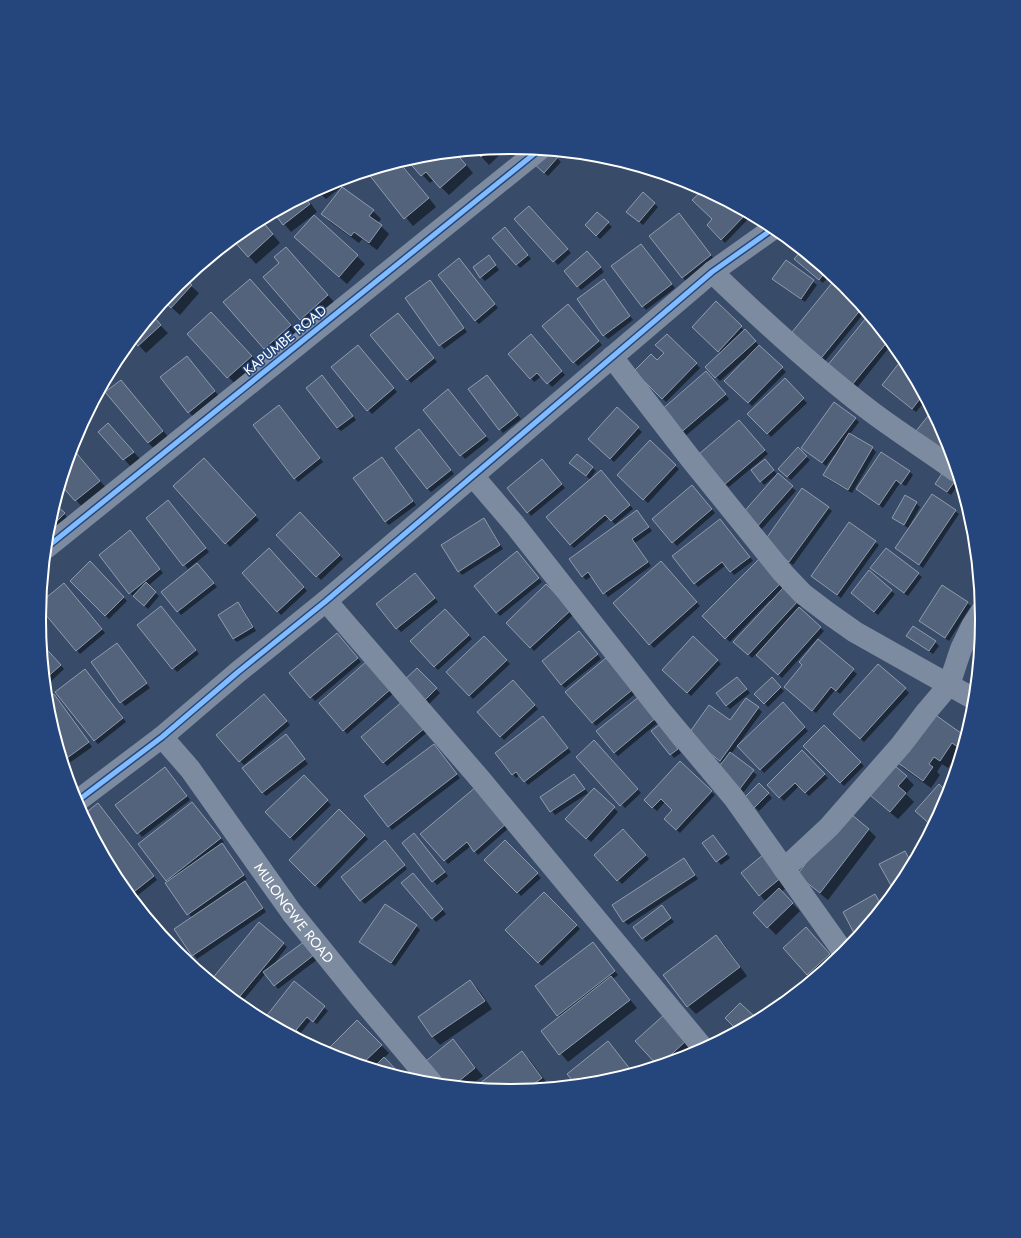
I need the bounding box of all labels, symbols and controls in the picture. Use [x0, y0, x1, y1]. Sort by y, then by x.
street label: KAPUMBE ROAD [239, 300, 331, 380]
street label: MULONGWE ROAD [249, 859, 339, 967]

